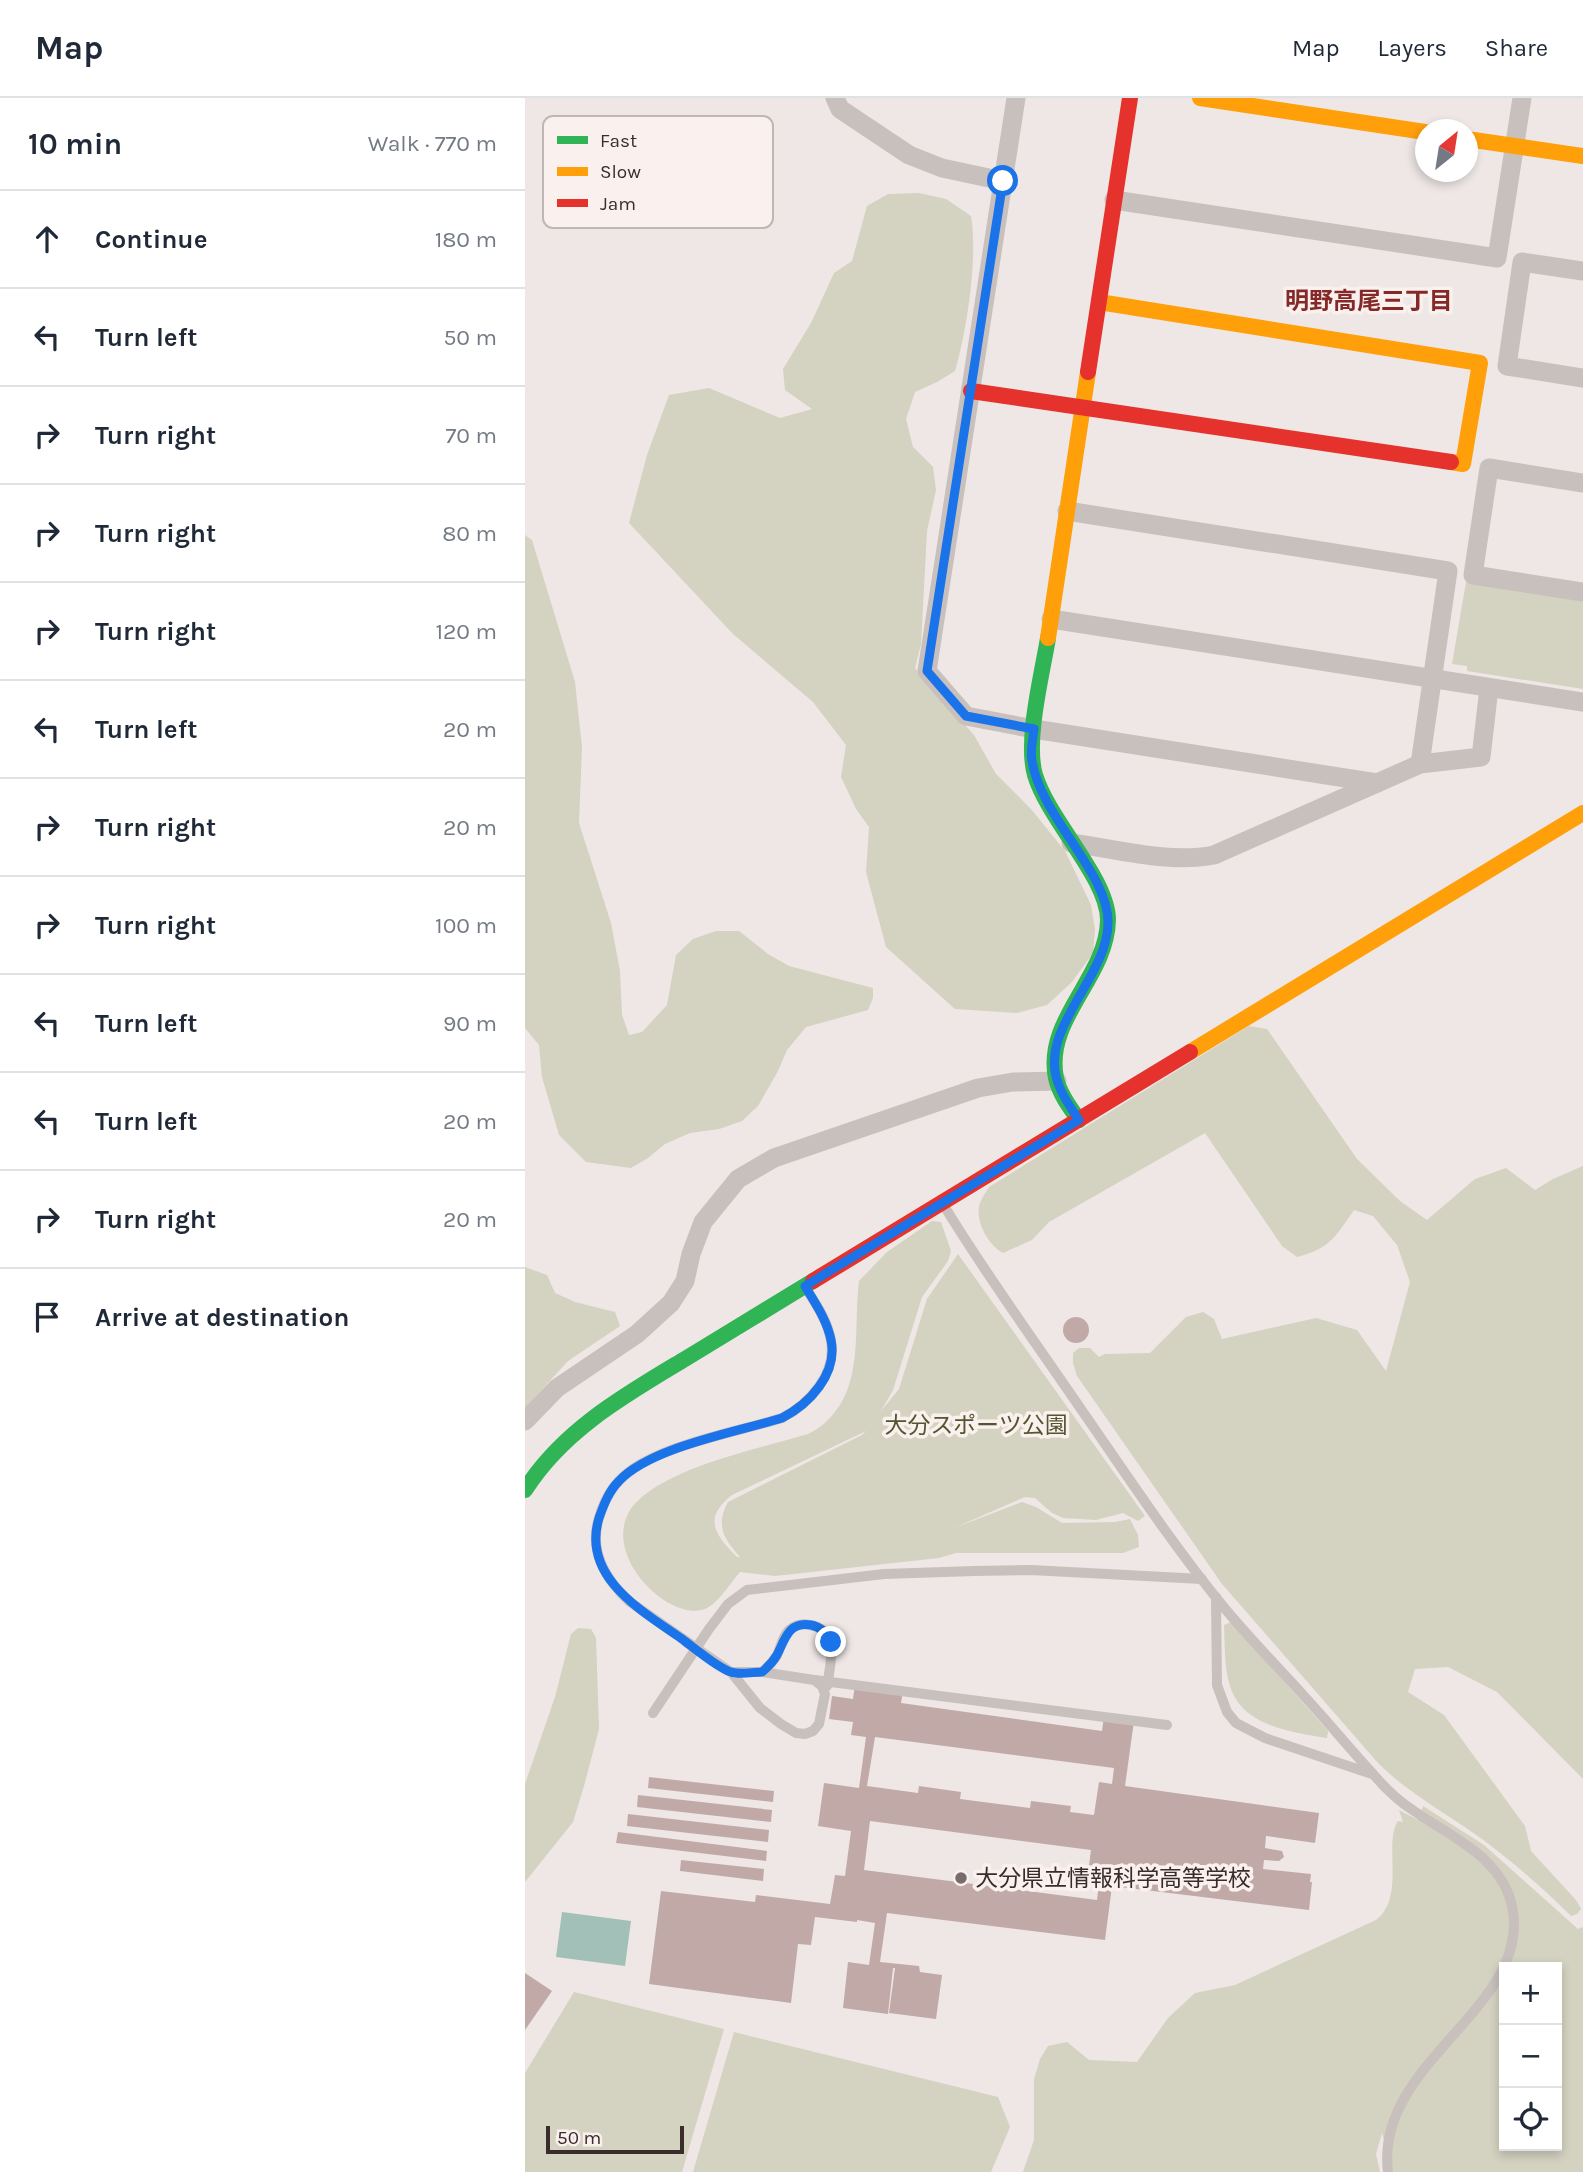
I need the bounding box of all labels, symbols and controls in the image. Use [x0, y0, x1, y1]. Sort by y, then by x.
text: Map [35, 29, 103, 67]
text: Map [1292, 34, 1340, 62]
text: Layers [1378, 34, 1447, 62]
text: Share [1485, 34, 1548, 62]
legend [543, 116, 773, 228]
north arrow [1415, 119, 1478, 182]
text: 10 min [28, 126, 122, 162]
text: Walk · 770 m [368, 130, 497, 157]
text: Fast [600, 130, 637, 152]
text: Slow [600, 161, 641, 183]
route start [987, 165, 1018, 196]
text: Jam [600, 193, 636, 215]
icon: ahead [28, 220, 66, 258]
text: Continue [95, 224, 207, 255]
text: 180 m [435, 226, 497, 253]
district label: 明野高尾三丁目 [1285, 287, 1453, 315]
icon: left [28, 318, 66, 356]
text: Turn left [95, 322, 197, 353]
text: 50 m [443, 324, 497, 351]
icon: right [28, 416, 66, 454]
text: Turn right [95, 420, 216, 451]
text: 70 m [446, 422, 497, 449]
icon: right [28, 514, 66, 552]
text: Turn right [95, 518, 216, 549]
text: 80 m [442, 520, 497, 547]
icon: right [28, 612, 66, 650]
text: Turn right [95, 616, 216, 647]
text: 120 m [435, 618, 497, 645]
icon: left [28, 710, 66, 748]
text: Turn left [95, 714, 197, 745]
text: 20 m [443, 716, 497, 743]
icon: right [28, 808, 66, 846]
text: Turn right [95, 812, 216, 843]
text: 20 m [443, 814, 497, 841]
icon: right [28, 906, 66, 944]
text: Turn right [95, 910, 216, 941]
text: 100 m [435, 912, 497, 939]
icon: left [28, 1004, 66, 1042]
text: Turn left [95, 1008, 197, 1039]
text: 90 m [443, 1010, 497, 1037]
icon: left [28, 1102, 66, 1140]
text: Turn left [95, 1106, 197, 1137]
text: 20 m [443, 1108, 497, 1135]
icon: right [28, 1200, 66, 1238]
text: Turn right [95, 1204, 216, 1235]
text: 20 m [443, 1206, 497, 1233]
icon: arrive [28, 1298, 66, 1336]
text: Arrive at destination [95, 1302, 349, 1333]
park label: 大分スポーツ公園 [884, 1412, 1068, 1439]
route end [815, 1626, 846, 1657]
place label: 大分県立情報科学高等学校 [975, 1865, 1251, 1892]
marker: 大分県立情報科学高等学校 [953, 1870, 969, 1886]
map controls [1499, 1962, 1562, 2151]
button: + [1499, 1962, 1562, 2025]
button: − [1499, 2025, 1562, 2088]
button: locate [1499, 2088, 1562, 2151]
scale bar [546, 2123, 684, 2155]
text: 50 m [557, 2127, 601, 2149]

